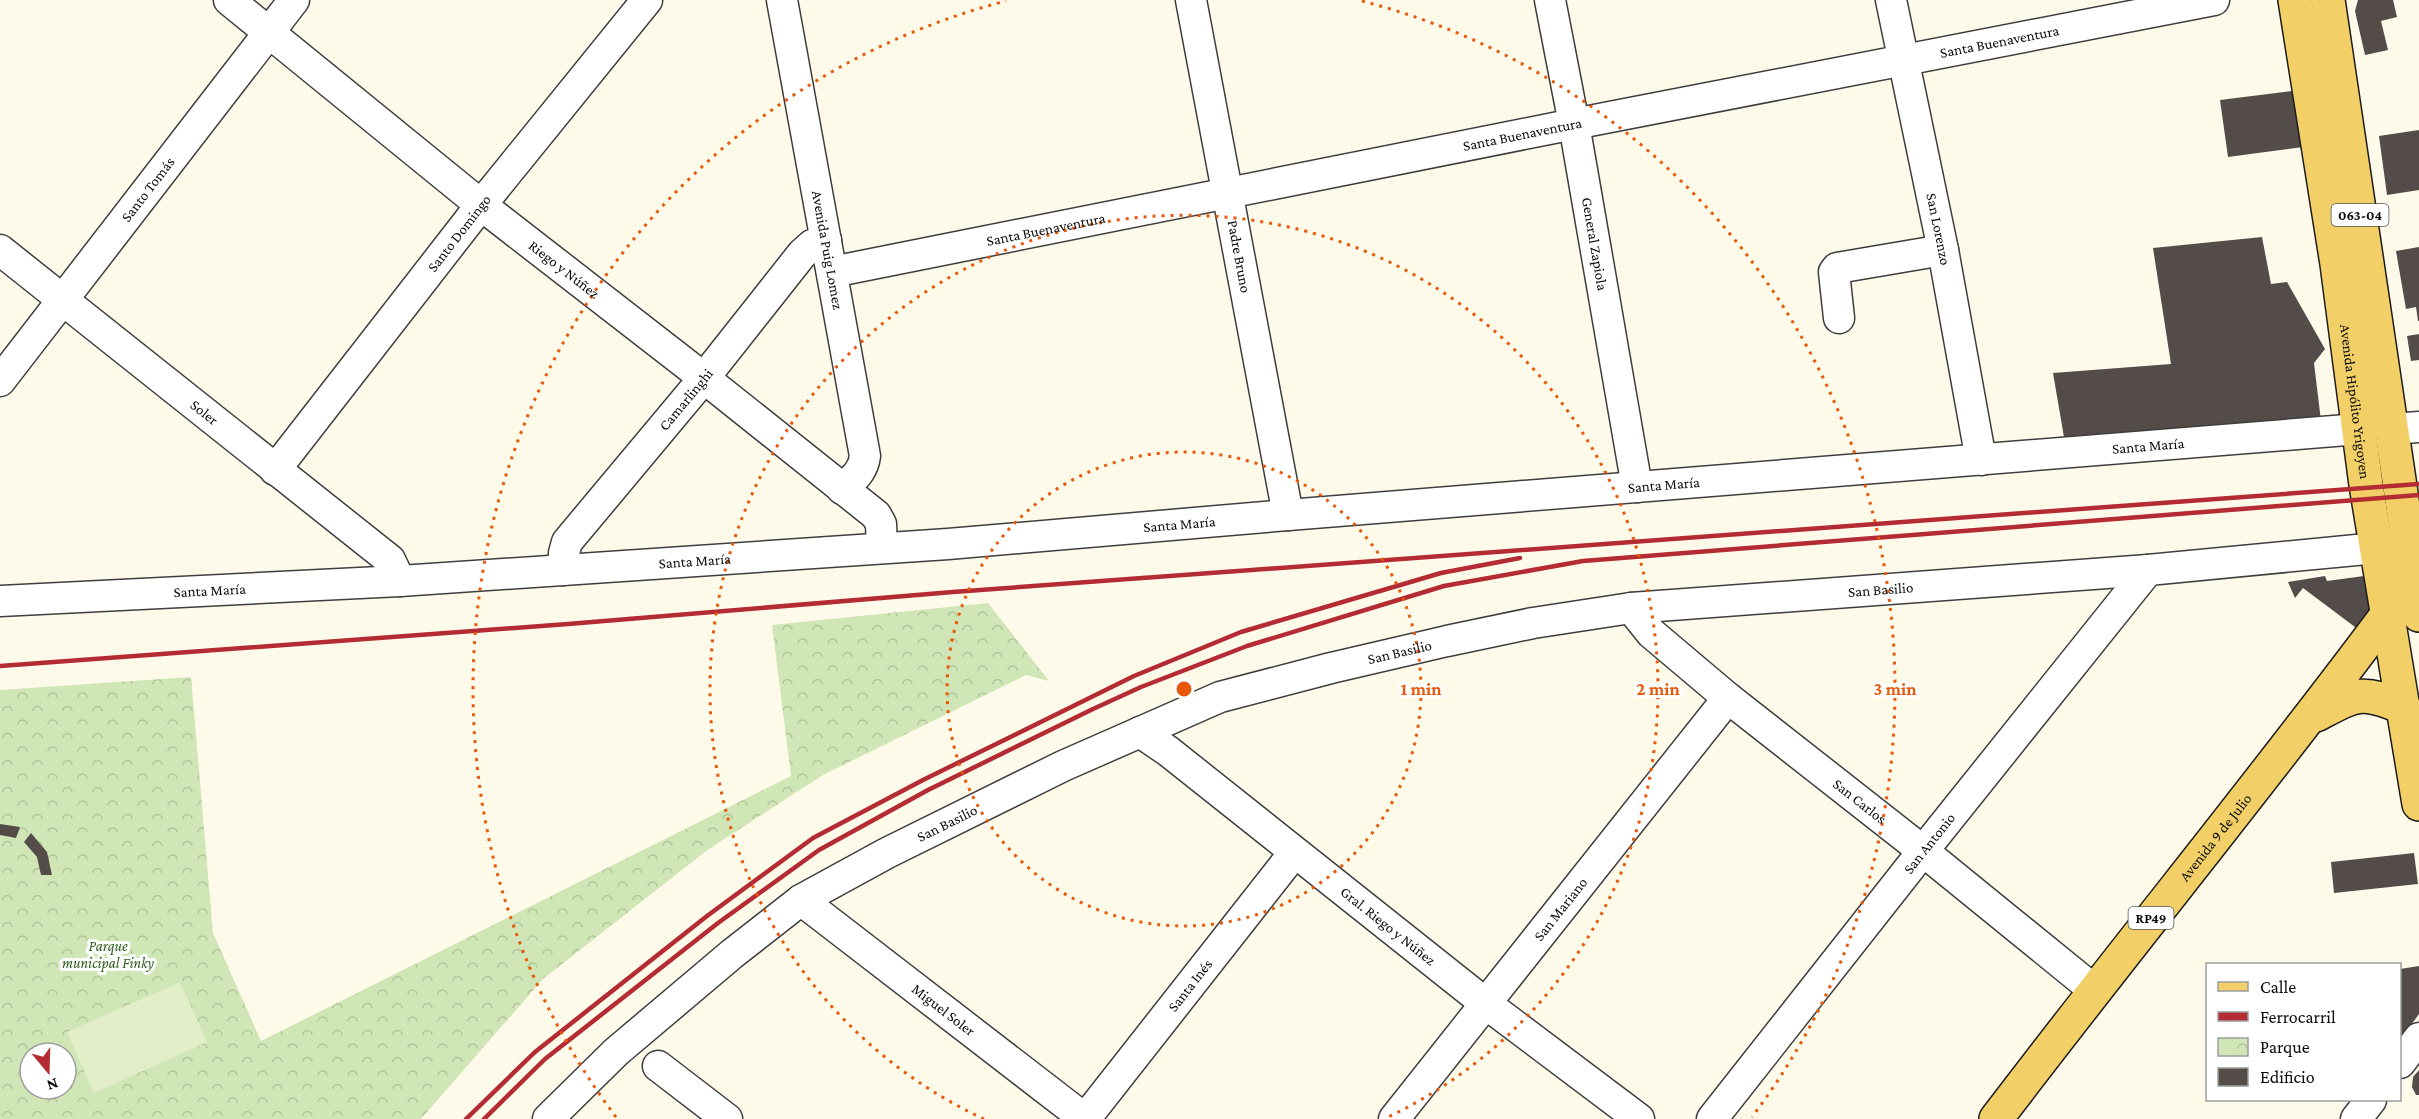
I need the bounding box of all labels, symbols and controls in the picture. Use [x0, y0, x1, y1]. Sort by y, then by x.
street label: Santa Buenaventura [1939, 22, 2060, 61]
street label: Santa Buenaventura [1462, 115, 1583, 154]
street label: Santo Tomás [118, 154, 178, 225]
street label: Avenida Puig Lomez [809, 189, 846, 311]
street label: Santo Domingo [424, 191, 494, 275]
street label: San Lorenzo [1923, 192, 1954, 266]
street label: General Zapiola [1579, 196, 1611, 292]
road number: 063-04 [2332, 204, 2388, 226]
street label: Santa Buenaventura [985, 210, 1107, 249]
street label: Padre Bruno [1225, 219, 1254, 294]
street label: Riego y Núñez [526, 237, 603, 302]
street label: Avenida Hipólito Yrigoyen [2337, 323, 2373, 480]
street label: Camarlinghi [656, 366, 716, 434]
street label: Soler [187, 397, 222, 429]
street label: Santa María [2112, 435, 2185, 457]
street label: Santa María [1627, 474, 1701, 496]
street label: Santa María [1143, 513, 1216, 535]
street label: Santa María [658, 551, 732, 572]
street label: San Basilio [1848, 579, 1914, 600]
street label: Santa María [173, 581, 246, 600]
street label: San Basilio [1366, 637, 1433, 667]
centre of rings [1174, 679, 1194, 699]
text: 1 min [1401, 679, 1442, 699]
text: 2 min [1636, 679, 1680, 699]
text: 3 min [1873, 679, 1917, 699]
street label: San Carlos [1830, 775, 1889, 827]
street label: Avenida 9 de Julio [2176, 791, 2255, 884]
street label: San Basilio [914, 802, 980, 845]
street label: San Antonio [1900, 810, 1958, 877]
street label: San Mariano [1531, 874, 1590, 944]
street label: Gral. Riego y Núñez [1337, 883, 1439, 968]
road number: RP49 [2128, 907, 2174, 929]
park label: Parque municipal Finky [62, 938, 154, 972]
street label: Santa Inés [1165, 956, 1215, 1015]
legend [2206, 963, 2401, 1101]
text: Calle [2260, 977, 2296, 997]
street label: Miguel Soler [909, 981, 979, 1040]
text: Ferrocarril [2260, 1007, 2336, 1027]
text: Parque [2260, 1037, 2310, 1057]
north arrow [18, 1041, 78, 1101]
text: Edificio [2260, 1067, 2315, 1087]
text: N [45, 1075, 61, 1095]

